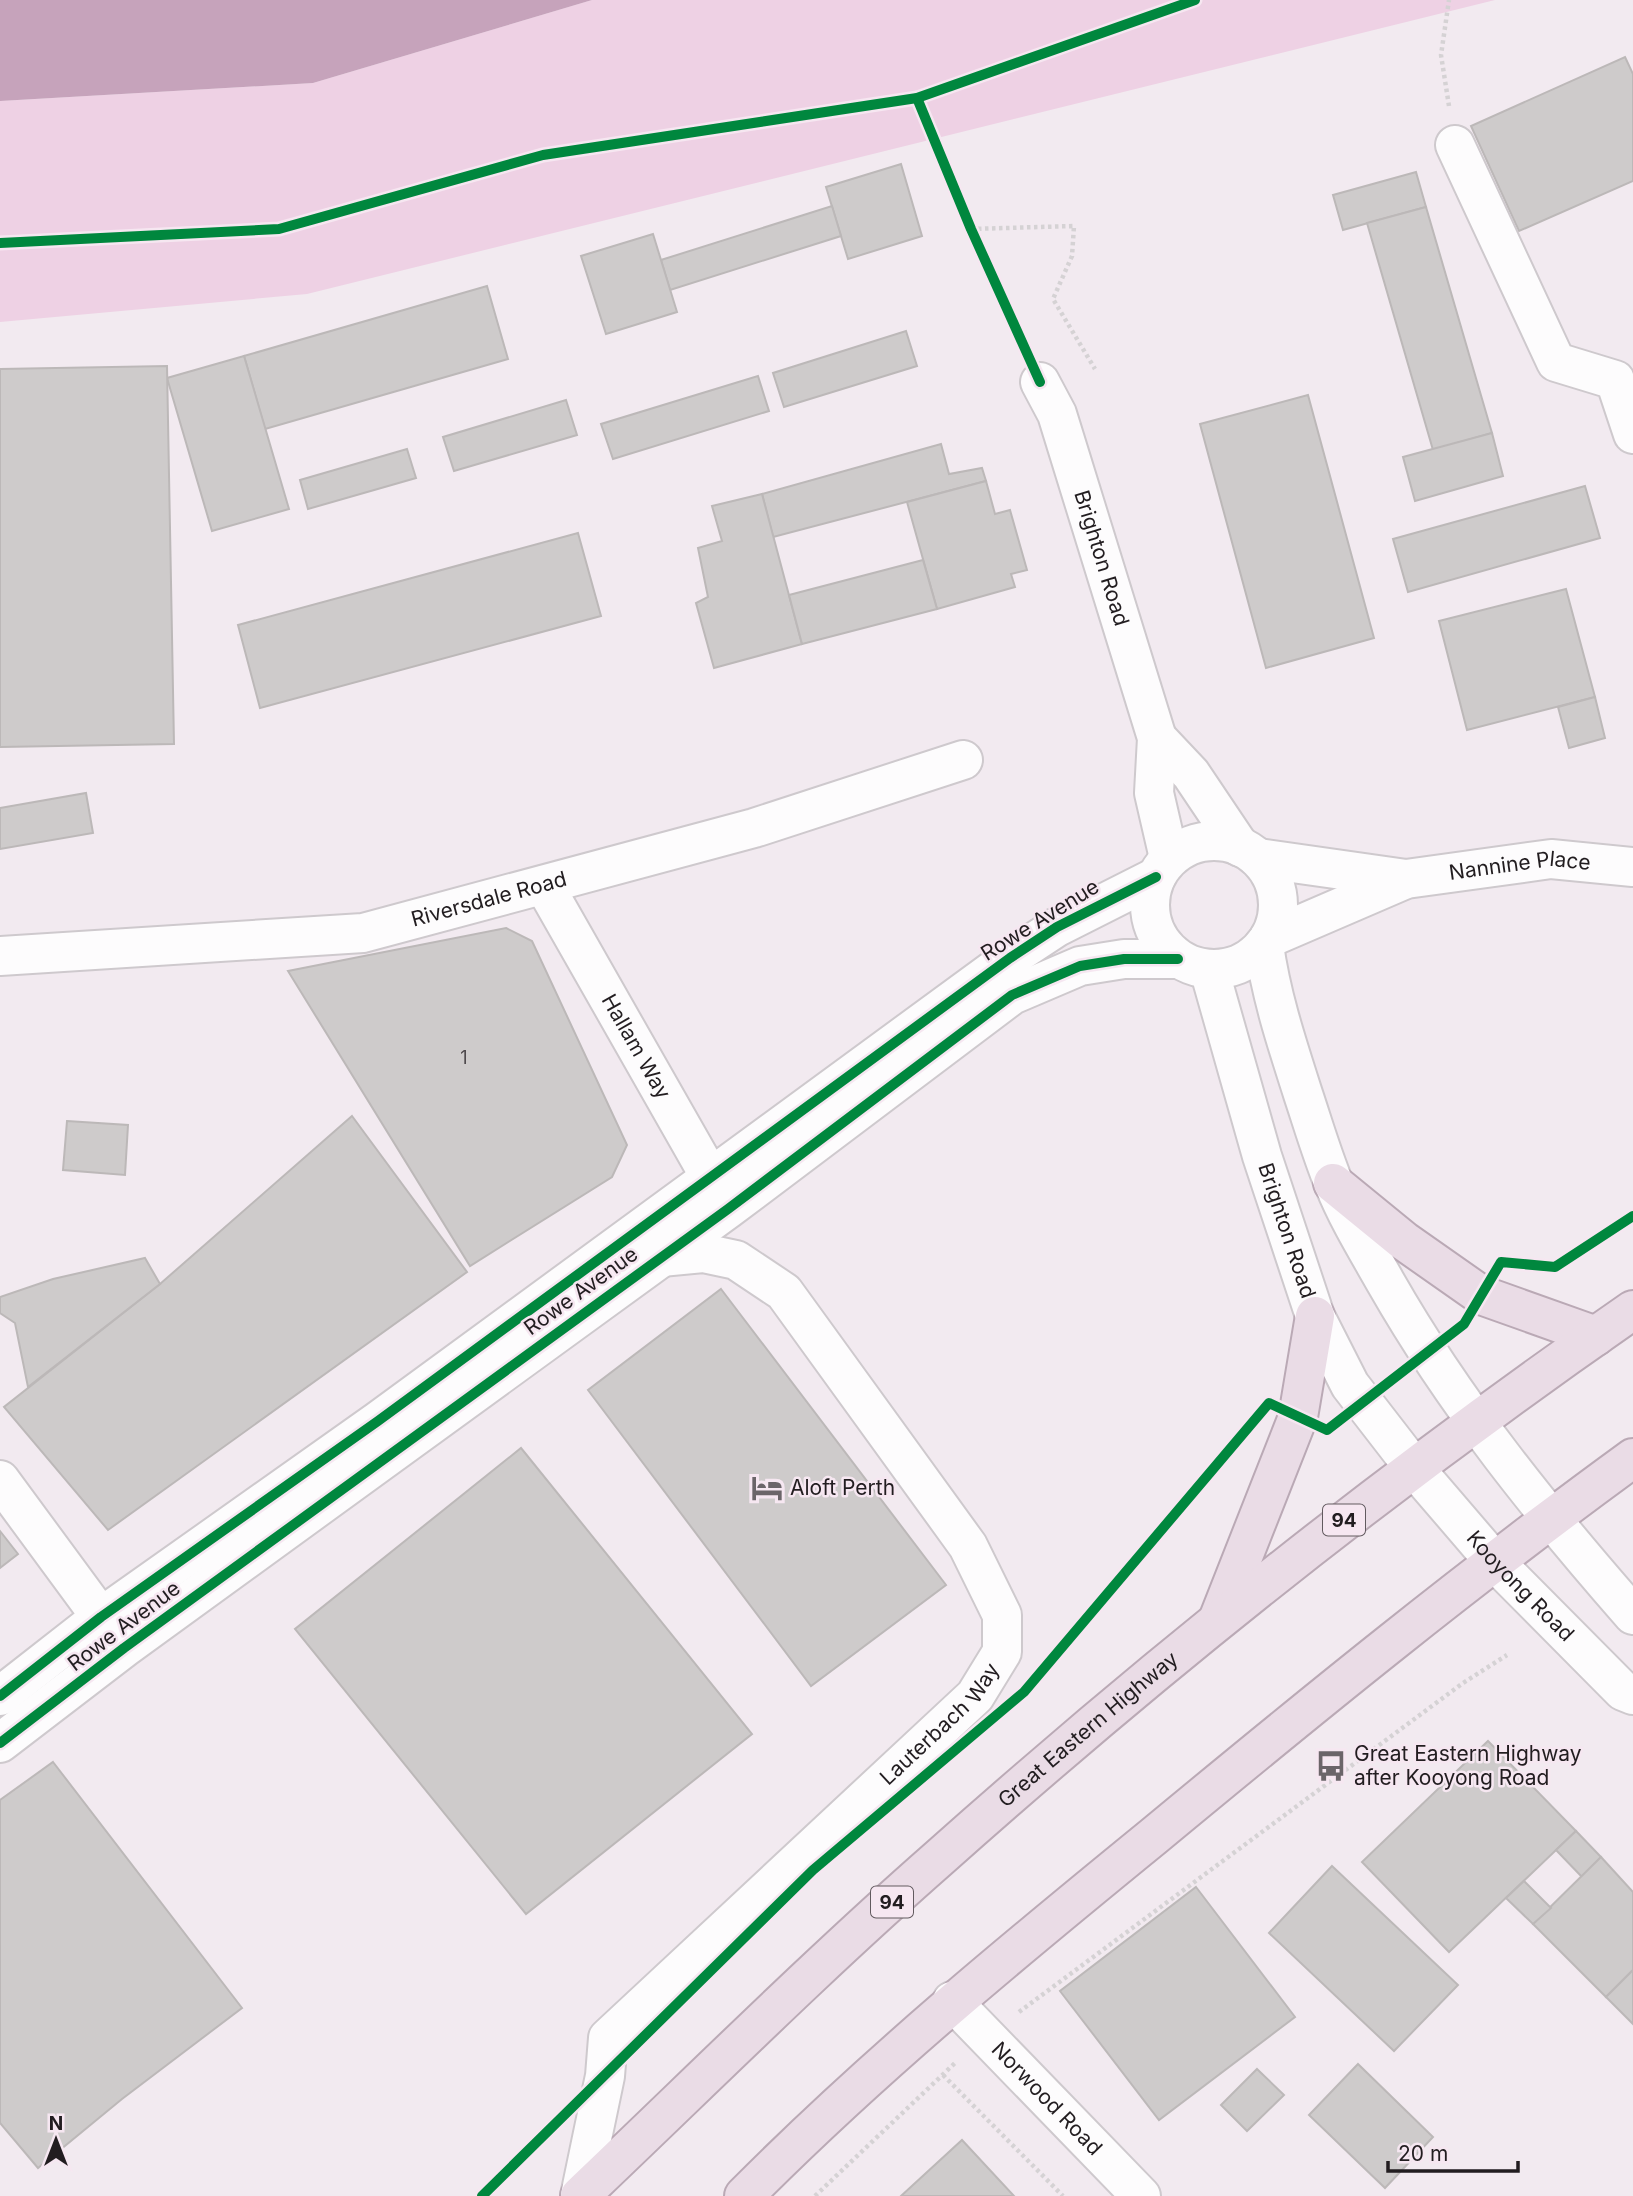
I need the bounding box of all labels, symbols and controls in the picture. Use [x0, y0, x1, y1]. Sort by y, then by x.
street label: Brighton Road [1069, 487, 1135, 629]
street label: Nannine Place [1447, 846, 1592, 885]
street label: Riversdale Road [408, 866, 569, 932]
street label: Rowe Avenue [976, 873, 1103, 966]
street label: Hallam Way [597, 990, 676, 1103]
house number: 1 [460, 1047, 468, 1068]
street label: Brighton Road [1253, 1160, 1321, 1301]
street label: Rowe Avenue [519, 1241, 642, 1340]
hotel icon: Aloft Perth [750, 1471, 784, 1505]
place label: Aloft Perth [790, 1475, 895, 1500]
road number: 94 [1323, 1504, 1365, 1536]
street label: Kooyong Road [1462, 1525, 1579, 1646]
street label: Rowe Avenue [63, 1575, 185, 1676]
street label: Great Eastern Highway [993, 1646, 1183, 1812]
street label: Lauterbach Way [875, 1658, 1004, 1790]
place label: Great Eastern Highway after Kooyong Road [1354, 1741, 1582, 1790]
bus stop icon: Great Eastern Highway after Kooyong Road [1314, 1749, 1348, 1783]
road number: 94 [871, 1886, 913, 1918]
street label: Norwood Road [987, 2036, 1107, 2160]
north arrow [21, 2105, 91, 2175]
text: N [49, 2112, 63, 2135]
scale bar [1388, 2130, 1518, 2174]
text: 20 m [1398, 2141, 1448, 2166]

